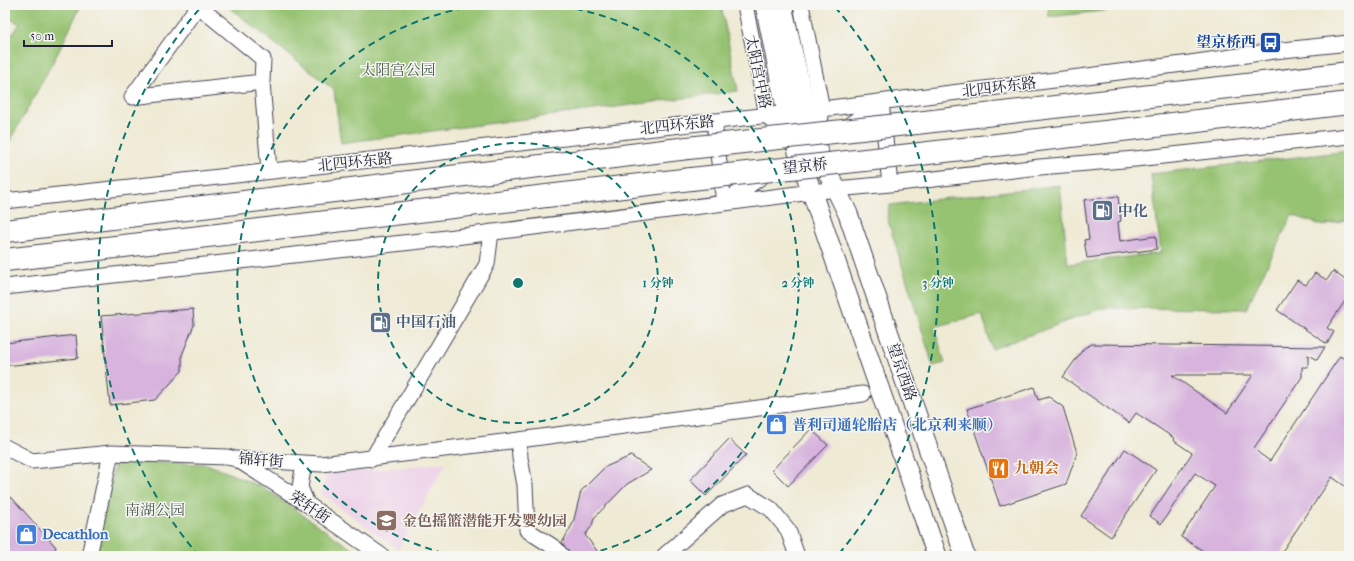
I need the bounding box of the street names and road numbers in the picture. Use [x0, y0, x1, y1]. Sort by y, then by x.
street label: 太阳宫中路 [741, 33, 775, 111]
street label: 北四环东路 [961, 73, 1037, 101]
street label: 北四环东路 [639, 112, 715, 138]
street label: 北四环东路 [317, 149, 393, 175]
street label: 望京桥 [782, 155, 828, 177]
street label: 望京西路 [884, 341, 920, 403]
street label: 锦轩街 [238, 449, 284, 471]
street label: 荣轩街 [286, 487, 334, 527]

